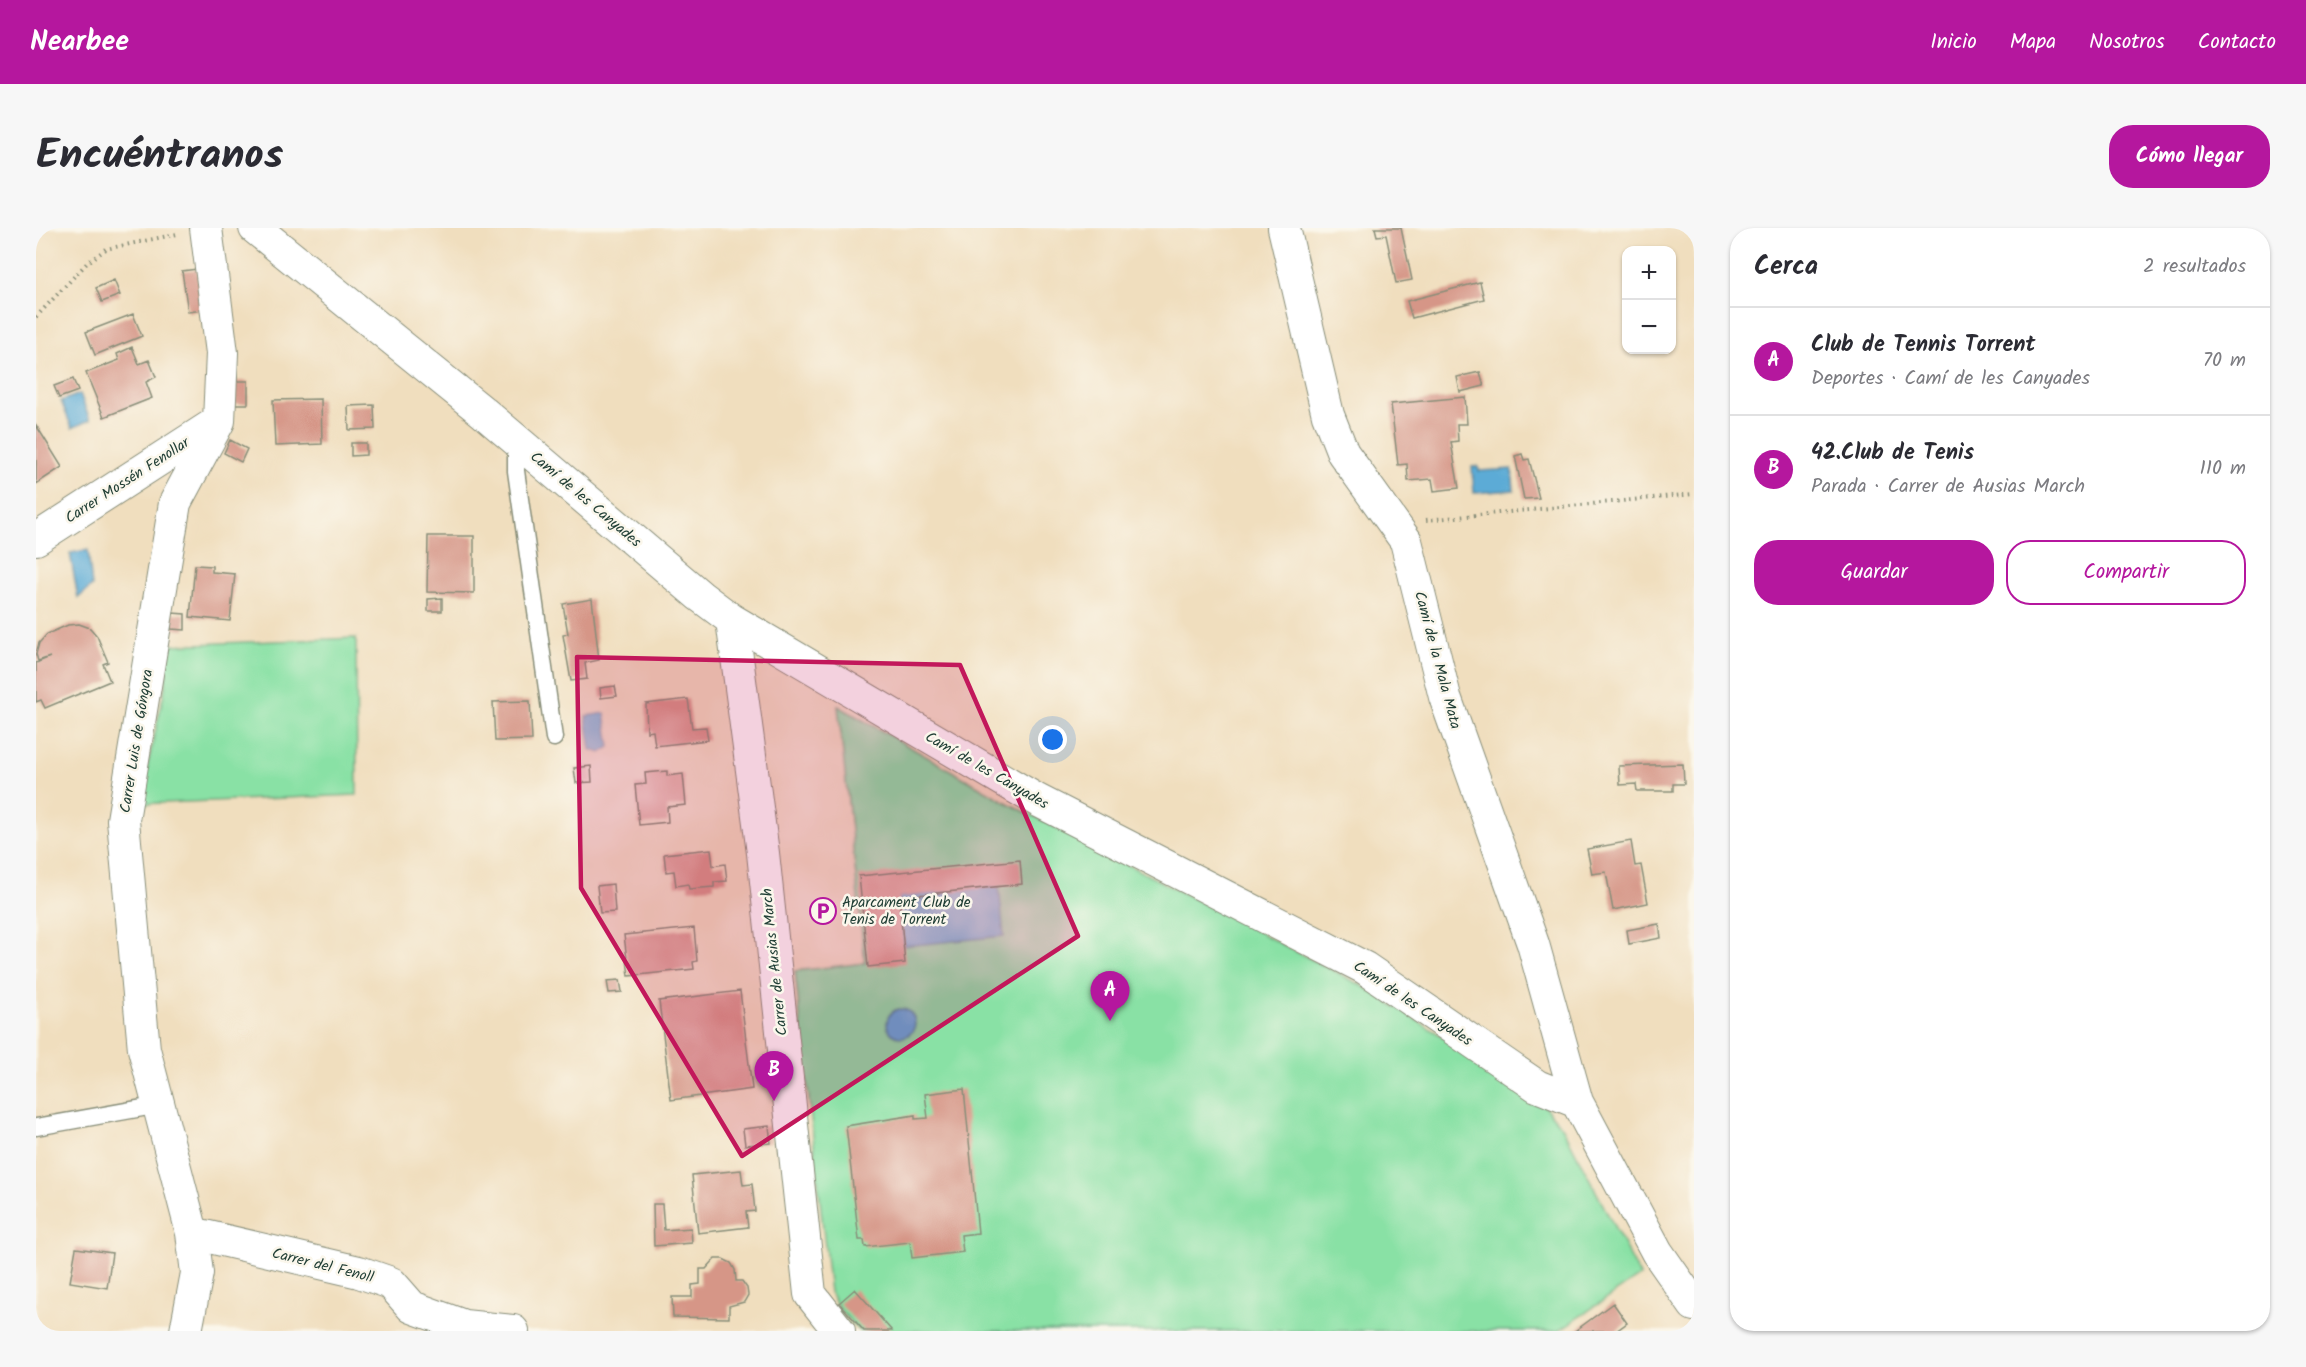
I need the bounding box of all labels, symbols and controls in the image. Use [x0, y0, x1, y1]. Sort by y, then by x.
text: Nearbee [30, 20, 129, 65]
text: Inicio [1930, 26, 1977, 59]
text: Mapa [2010, 26, 2056, 59]
text: Nosotros [2089, 26, 2165, 59]
text: Contacto [2198, 26, 2276, 59]
text: Encuéntranos [36, 123, 283, 190]
button: Cómo llegar [2109, 125, 2270, 188]
map controls [1622, 246, 1676, 354]
button: + [1622, 246, 1676, 300]
text: Cerca [1754, 246, 1818, 288]
text: 2 resultados [2143, 251, 2246, 283]
button: − [1622, 300, 1676, 354]
text: Club de Tennis Torrent [1811, 328, 2035, 363]
text: A [1767, 345, 1780, 377]
text: 70 m [2203, 345, 2246, 377]
text: Deportes · Camí de les Canyades [1811, 363, 2090, 395]
street label: Carrer Mossén Fenollar [60, 431, 196, 530]
text: 42.Club de Tenis [1811, 436, 1974, 471]
street label: Camí de les Canyades [524, 446, 647, 554]
text: B [1767, 453, 1780, 485]
text: 110 m [2200, 453, 2246, 485]
text: Parada · Carrer de Ausias March [1811, 471, 2085, 503]
button: Guardar [1754, 540, 1994, 605]
button: Compartir [2006, 540, 2246, 605]
street label: Camí de la Mala Mata [1407, 589, 1467, 732]
street label: Carrer Luis de Góngora [114, 668, 160, 815]
your location [1038, 725, 1067, 754]
street label: Camí de les Canyades [920, 726, 1053, 816]
street label: Carrer de Ausias March [755, 887, 795, 1037]
place label: Aparcament Club de Tenis de Torrent [842, 891, 971, 932]
parking icon: Aparcament Club de Tenis de Torrent [808, 896, 838, 926]
street label: Camí de les Canyades [1348, 955, 1477, 1053]
pin: A [1090, 972, 1130, 1021]
pin: B [754, 1052, 794, 1101]
street label: Carrer del Fenoll [269, 1242, 377, 1290]

